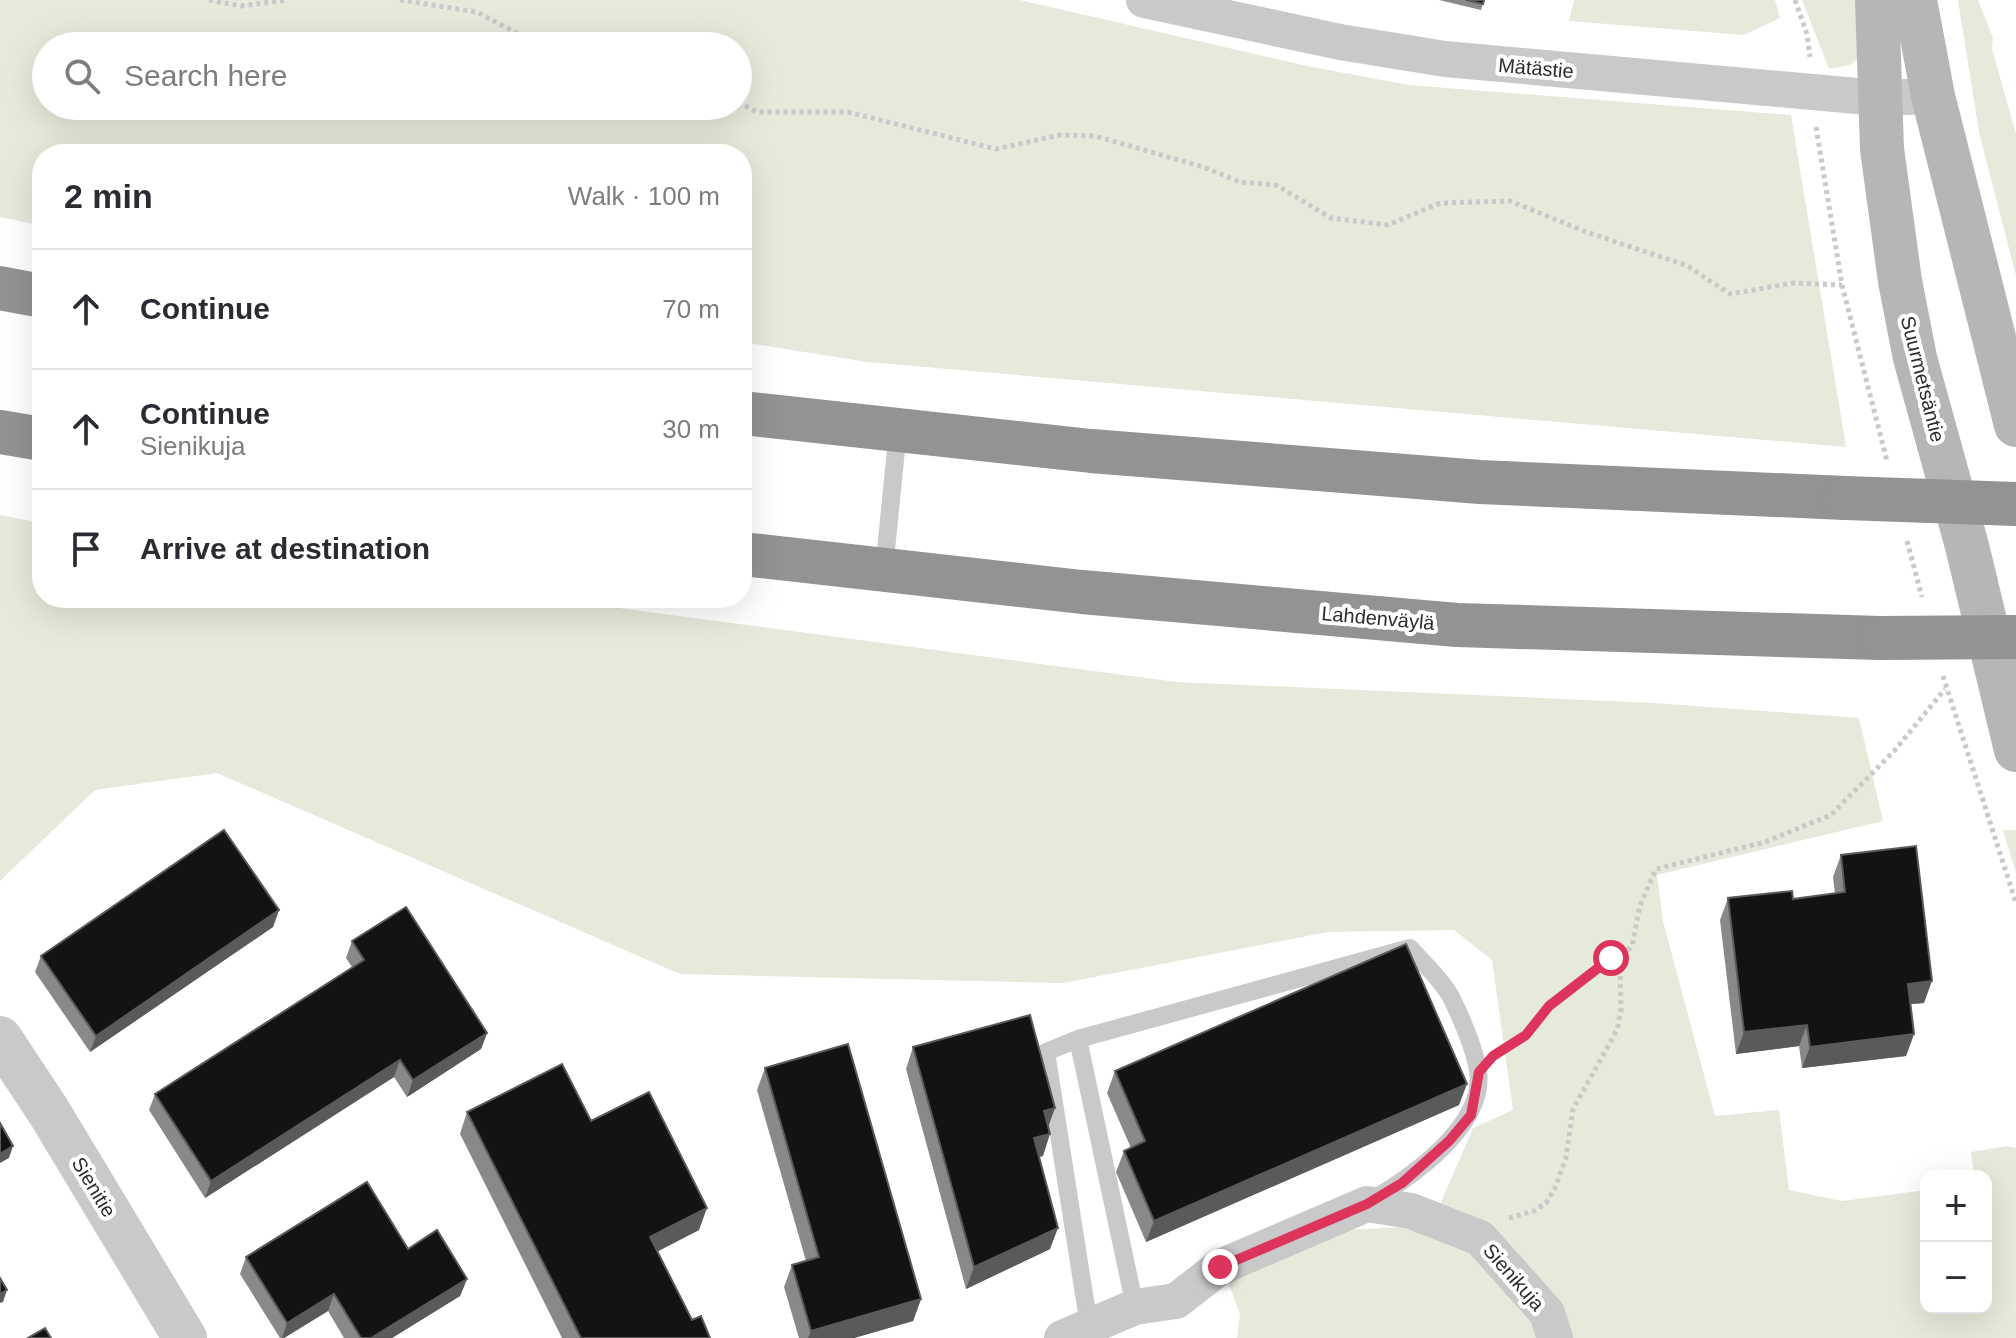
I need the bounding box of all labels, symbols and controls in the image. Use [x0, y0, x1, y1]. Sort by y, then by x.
search box [32, 32, 752, 120]
icon: search [60, 54, 104, 98]
street label: Mätästie [1497, 54, 1575, 82]
text: Search here [124, 59, 287, 92]
text: 2 min [64, 177, 153, 215]
text: Walk · 100 m [568, 181, 720, 211]
icon: ahead [64, 287, 108, 331]
text: Continue [140, 292, 270, 325]
text: 70 m [662, 294, 720, 324]
street label: Suurmetsäntie [1897, 314, 1949, 444]
text: Continue [140, 397, 270, 430]
icon: ahead [64, 407, 108, 451]
text: 30 m [662, 414, 720, 444]
text: Sienikuja [140, 431, 246, 461]
icon: arrive [64, 527, 108, 571]
text: Arrive at destination [140, 532, 430, 565]
street label: Lahdenväylä [1321, 602, 1436, 634]
route start [1593, 940, 1629, 976]
street label: Sienitie [68, 1153, 120, 1221]
map controls [1920, 1170, 1992, 1314]
button: + [1920, 1170, 1992, 1242]
street label: Sienikuja [1479, 1239, 1549, 1316]
button: − [1920, 1242, 1992, 1314]
route end [1202, 1249, 1238, 1285]

